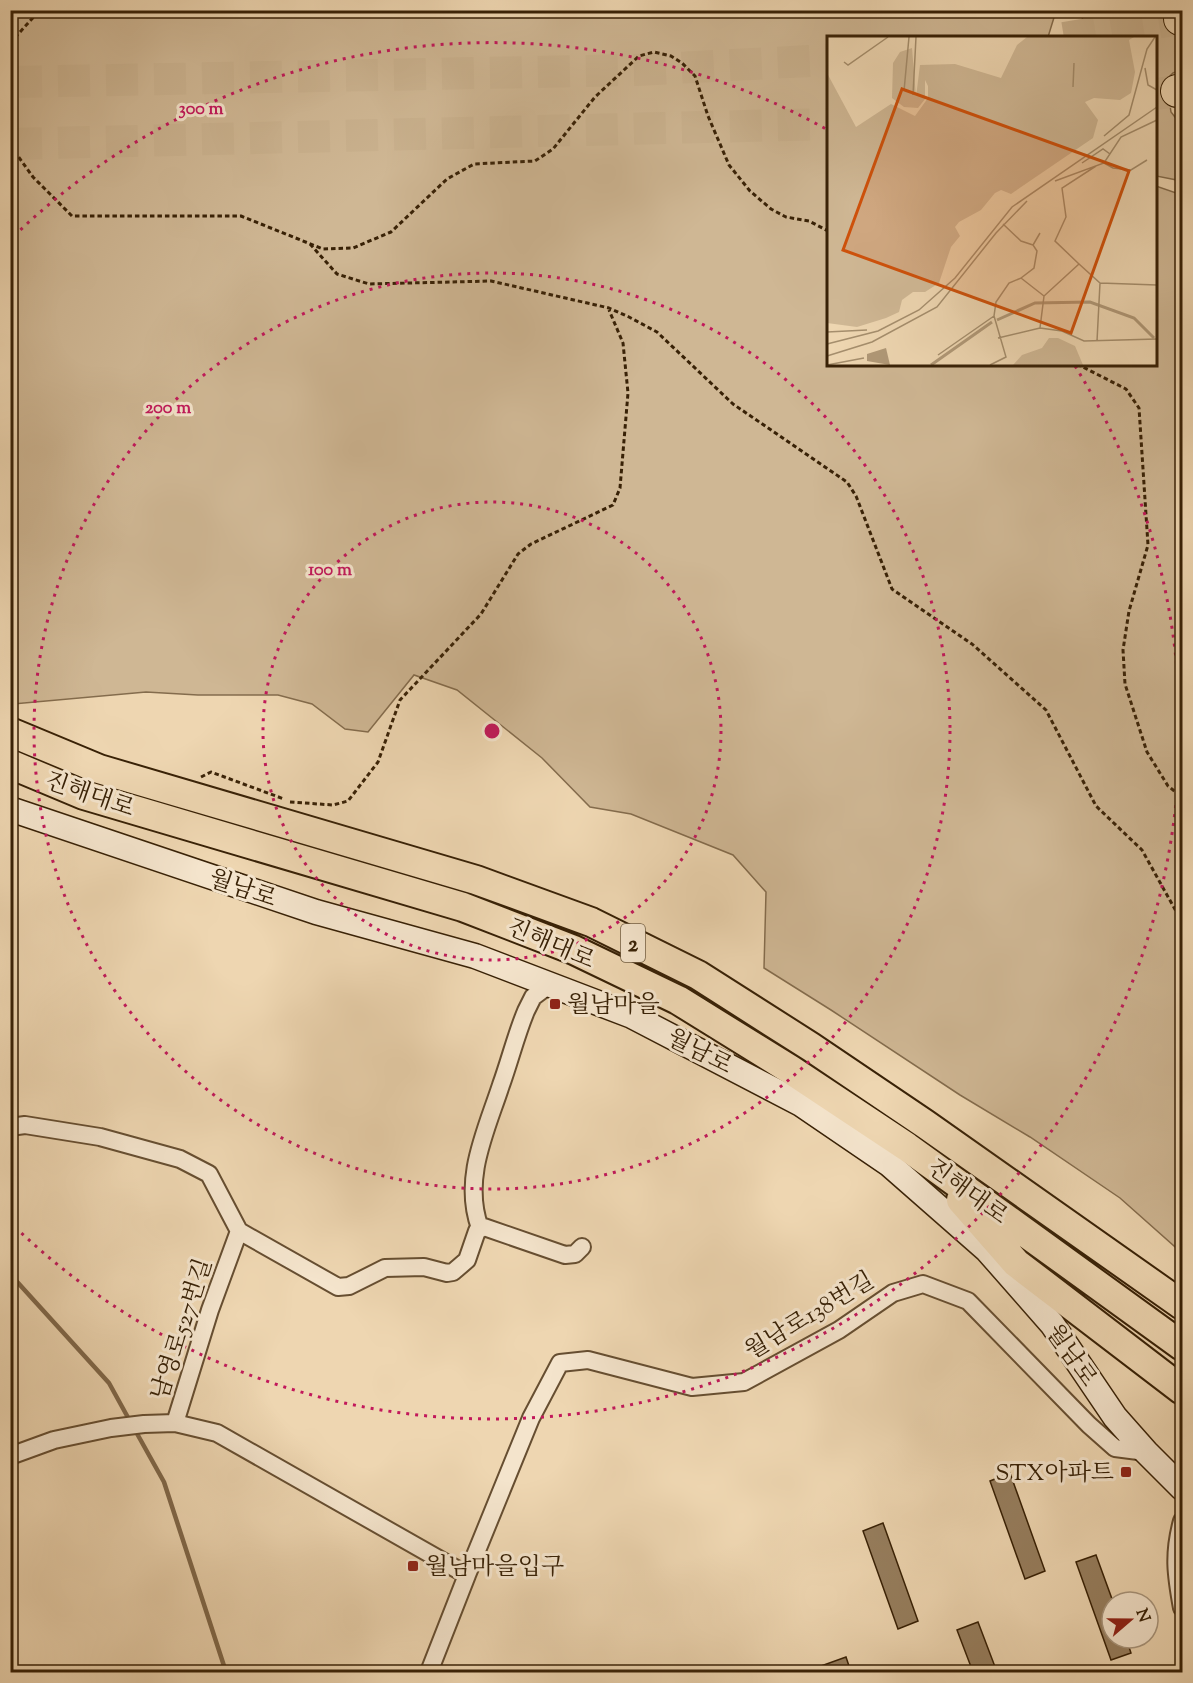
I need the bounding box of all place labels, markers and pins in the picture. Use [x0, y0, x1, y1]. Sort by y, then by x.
centre of rings [482, 721, 502, 741]
place label: 월남마을 [567, 989, 660, 1023]
marker: 월남마을 [548, 997, 562, 1011]
place label: STX아파트 [995, 1457, 1114, 1491]
marker: STX아파트 [1119, 1465, 1133, 1479]
place label: 월남마을입구 [425, 1551, 564, 1585]
marker: 월남마을입구 [406, 1559, 420, 1573]

